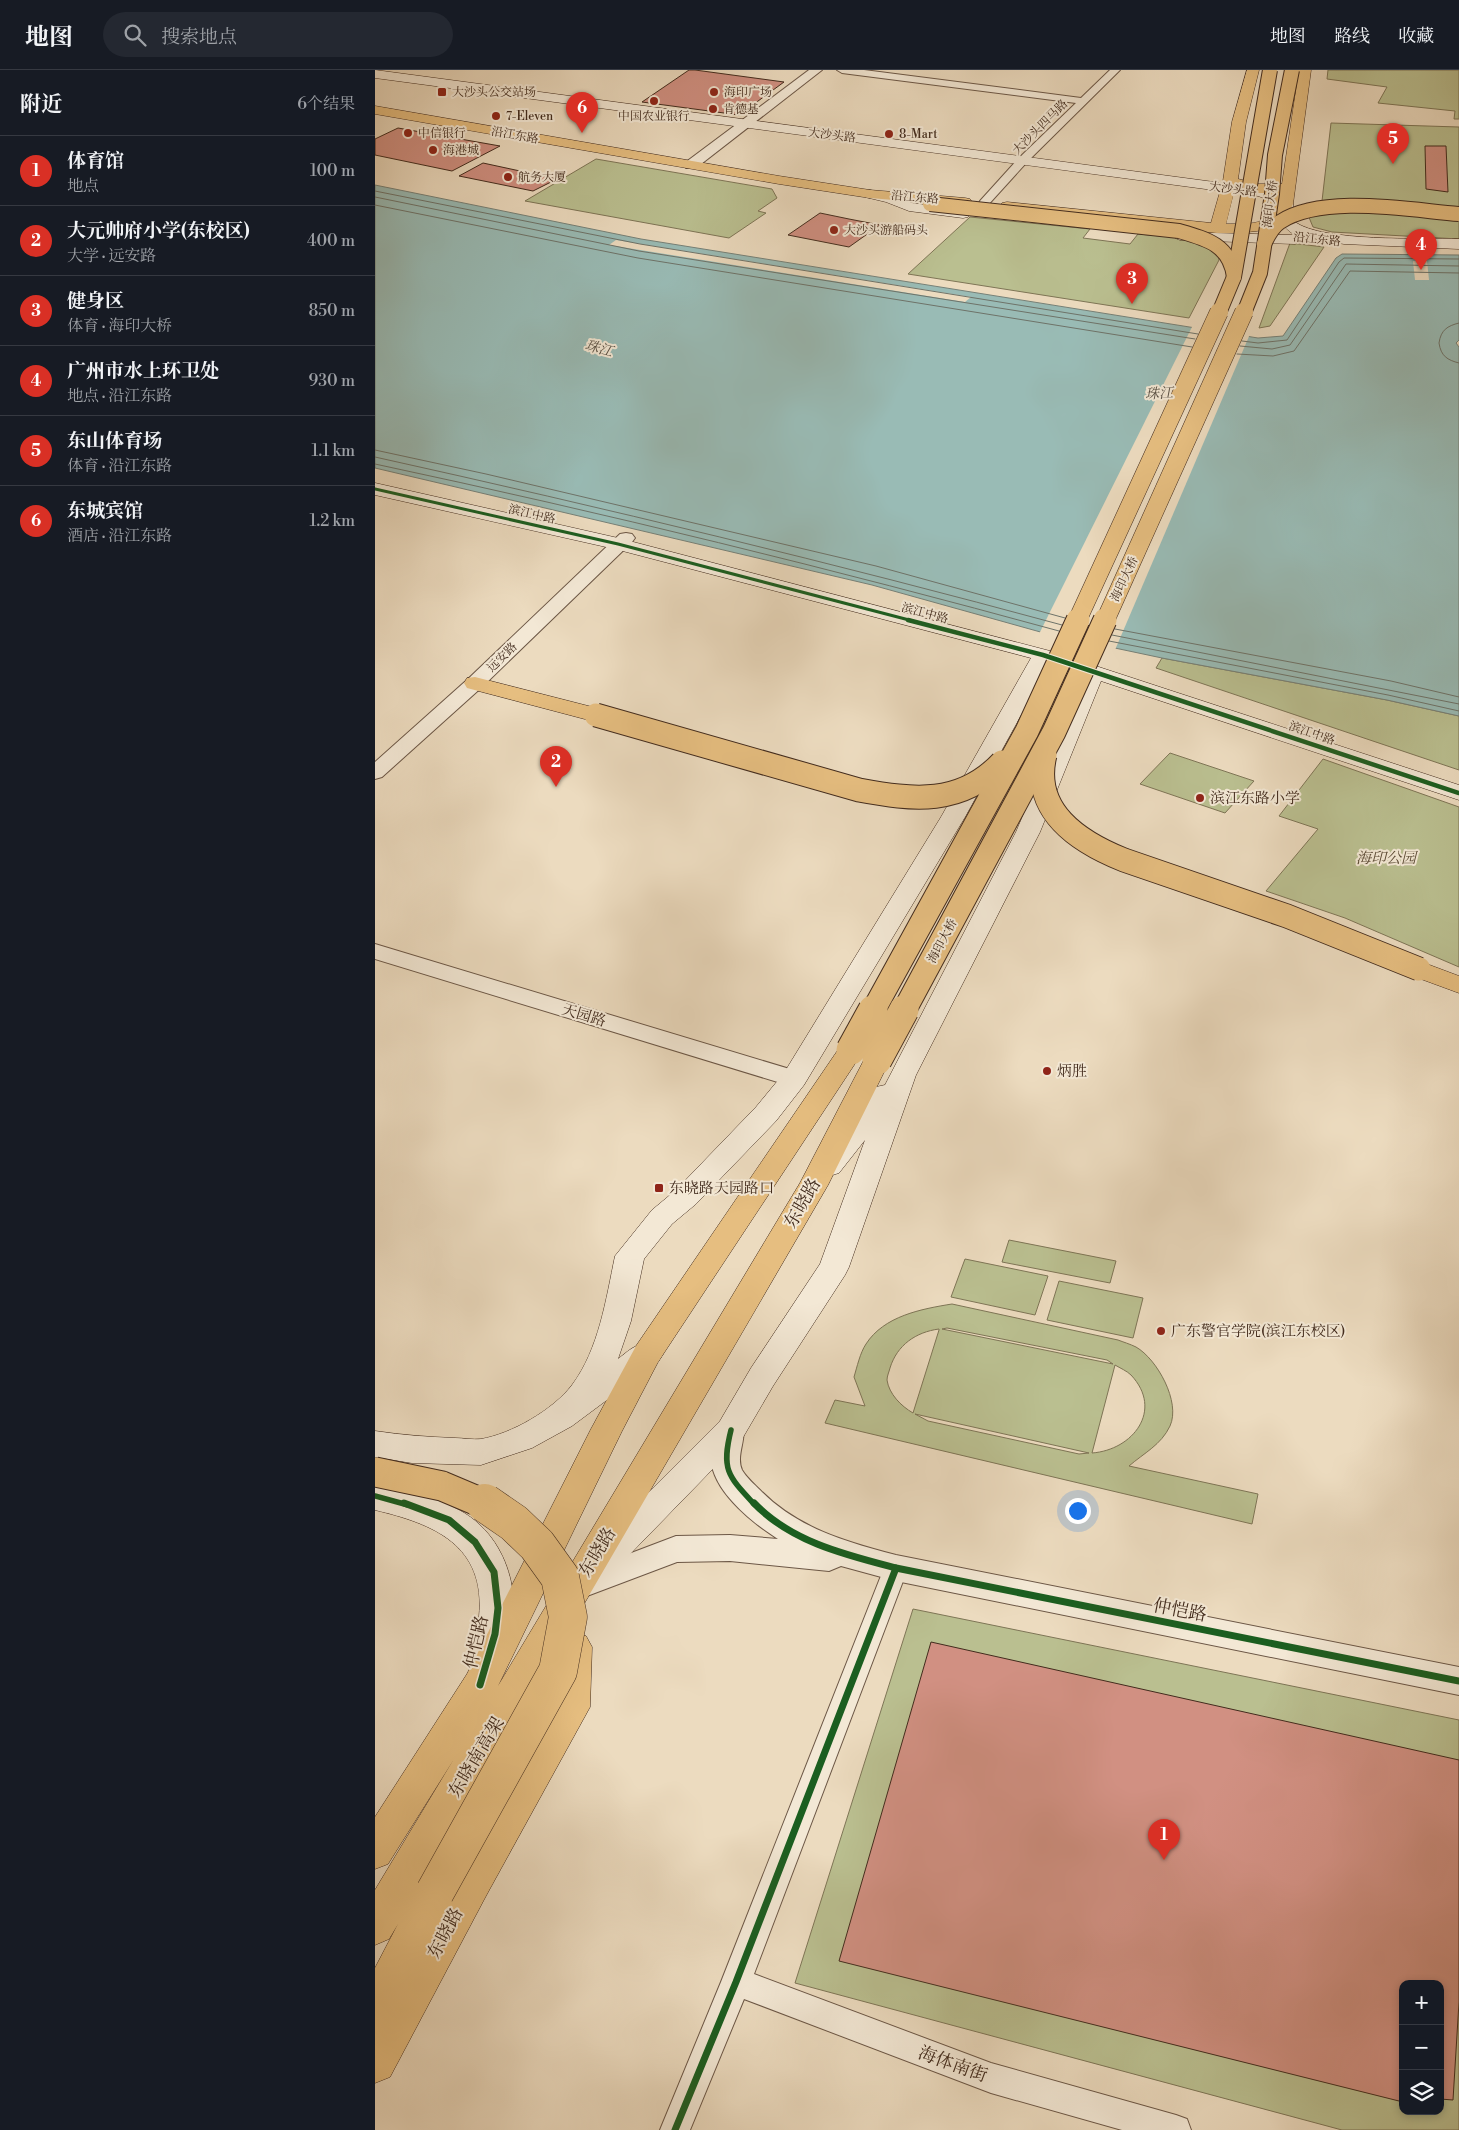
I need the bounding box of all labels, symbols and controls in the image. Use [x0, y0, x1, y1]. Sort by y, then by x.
search box [103, 12, 453, 57]
icon: search [121, 21, 149, 49]
text: 地图 [25, 23, 73, 53]
text: 搜索地点 [161, 25, 237, 49]
text: 地图 [1270, 25, 1306, 48]
text: 路线 [1334, 25, 1370, 48]
text: 收藏 [1398, 25, 1434, 48]
place label: 大沙头公交站场 [452, 85, 536, 100]
place label: 海印广场 [724, 85, 772, 100]
marker: 大沙头公交站场 [436, 86, 448, 98]
marker: 海印广场 [708, 86, 720, 98]
text: 附近 [20, 92, 62, 118]
pin: 6 [566, 92, 598, 133]
text: 6个结果 [297, 94, 355, 114]
marker: 中国农业银行 [648, 95, 660, 107]
street label: 大沙头四马路 [1010, 97, 1071, 158]
place label: 肯德基 [723, 102, 759, 117]
marker: 肯德基 [707, 103, 719, 115]
place label: 7-Eleven [506, 109, 553, 124]
place label: 中国农业银行 [618, 109, 690, 124]
marker: 7-Eleven [490, 110, 502, 122]
pin: 5 [1377, 123, 1409, 164]
street label: 沿江东路 [490, 124, 540, 147]
street label: 大沙头路 [807, 125, 857, 146]
place label: 中信银行 [418, 126, 466, 141]
marker: 中信银行 [402, 127, 414, 139]
place label: 8-Mart [899, 127, 938, 142]
marker: 8-Mart [883, 128, 895, 140]
place label: 海港城 [443, 143, 479, 158]
marker: 海港城 [427, 144, 439, 156]
text: 体育馆 [67, 149, 124, 173]
text: 1 [32, 161, 40, 181]
text: 100 m [310, 161, 355, 181]
place label: 航务大厦 [518, 170, 566, 185]
marker: 航务大厦 [502, 171, 514, 183]
text: 地点 [67, 176, 99, 196]
street label: 大沙头路 [1208, 179, 1258, 200]
street label: 海印大桥 [1260, 179, 1281, 229]
street label: 沿江东路 [890, 188, 940, 207]
text: 大元帅府小学(东校区) [67, 219, 250, 243]
place label: 大沙头游船码头 [844, 223, 928, 238]
marker: 大沙头游船码头 [828, 224, 840, 236]
pin: 4 [1405, 229, 1437, 270]
street label: 沿江东路 [1292, 230, 1342, 249]
text: 2 [31, 231, 41, 251]
text: 400 m [307, 231, 355, 251]
text: 大学 · 远安路 [67, 246, 156, 266]
pin: 3 [1116, 263, 1148, 304]
text: 健身区 [67, 289, 124, 313]
text: 3 [31, 301, 41, 321]
text: 850 m [308, 301, 355, 321]
text: 体育 · 海印大桥 [67, 316, 172, 336]
water label: 珠江 [583, 337, 617, 362]
text: 广州市水上环卫处 [67, 359, 219, 383]
text: 4 [31, 371, 41, 391]
text: 930 m [309, 371, 355, 391]
water label: 珠江 [1145, 384, 1176, 404]
text: 地点 · 沿江东路 [67, 386, 172, 406]
text: 东山体育场 [67, 429, 162, 453]
text: 5 [31, 441, 41, 461]
text: 1.1 km [311, 441, 355, 461]
text: 体育 · 沿江东路 [67, 456, 172, 476]
text: 东城宾馆 [67, 499, 143, 523]
street label: 滨江中路 [507, 502, 557, 527]
text: 6 [31, 511, 41, 531]
text: 1.2 km [309, 511, 355, 531]
text: 酒店 · 沿江东路 [67, 526, 172, 546]
street label: 海印大桥 [1108, 554, 1141, 604]
street label: 滨江中路 [900, 600, 950, 627]
street label: 远安路 [484, 639, 521, 675]
street label: 滨江中路 [1287, 719, 1337, 748]
pin: 2 [540, 746, 572, 787]
place label: 滨江东路小学 [1210, 789, 1300, 808]
marker: 滨江东路小学 [1194, 792, 1206, 804]
park label: 海印公园 [1356, 849, 1418, 868]
street label: 海印大桥 [925, 917, 960, 966]
street label: 天园路 [560, 1000, 608, 1031]
place label: 炳胜 [1057, 1062, 1087, 1081]
marker: 炳胜 [1041, 1065, 1053, 1077]
street label: 东晓路 [779, 1174, 826, 1232]
place label: 东晓路天园路口 [669, 1179, 774, 1198]
marker: 东晓路天园路口 [653, 1182, 665, 1194]
place label: 广东警官学院(滨江东校区) [1171, 1322, 1345, 1341]
marker: 广东警官学院(滨江东校区) [1155, 1325, 1167, 1337]
your location [1065, 1498, 1091, 1524]
street label: 东晓路 [574, 1523, 621, 1581]
street label: 仲恺路 [1151, 1594, 1209, 1627]
street label: 仲恺路 [459, 1613, 494, 1671]
street label: 东晓南高架 [443, 1713, 509, 1802]
pin: 1 [1148, 1819, 1180, 1860]
street label: 东晓路 [423, 1904, 468, 1962]
map controls [1399, 1980, 1444, 2115]
button: + [1399, 1980, 1444, 2025]
button: − [1399, 2025, 1444, 2070]
street label: 海体南街 [915, 2041, 991, 2088]
button: layers [1399, 2070, 1444, 2115]

